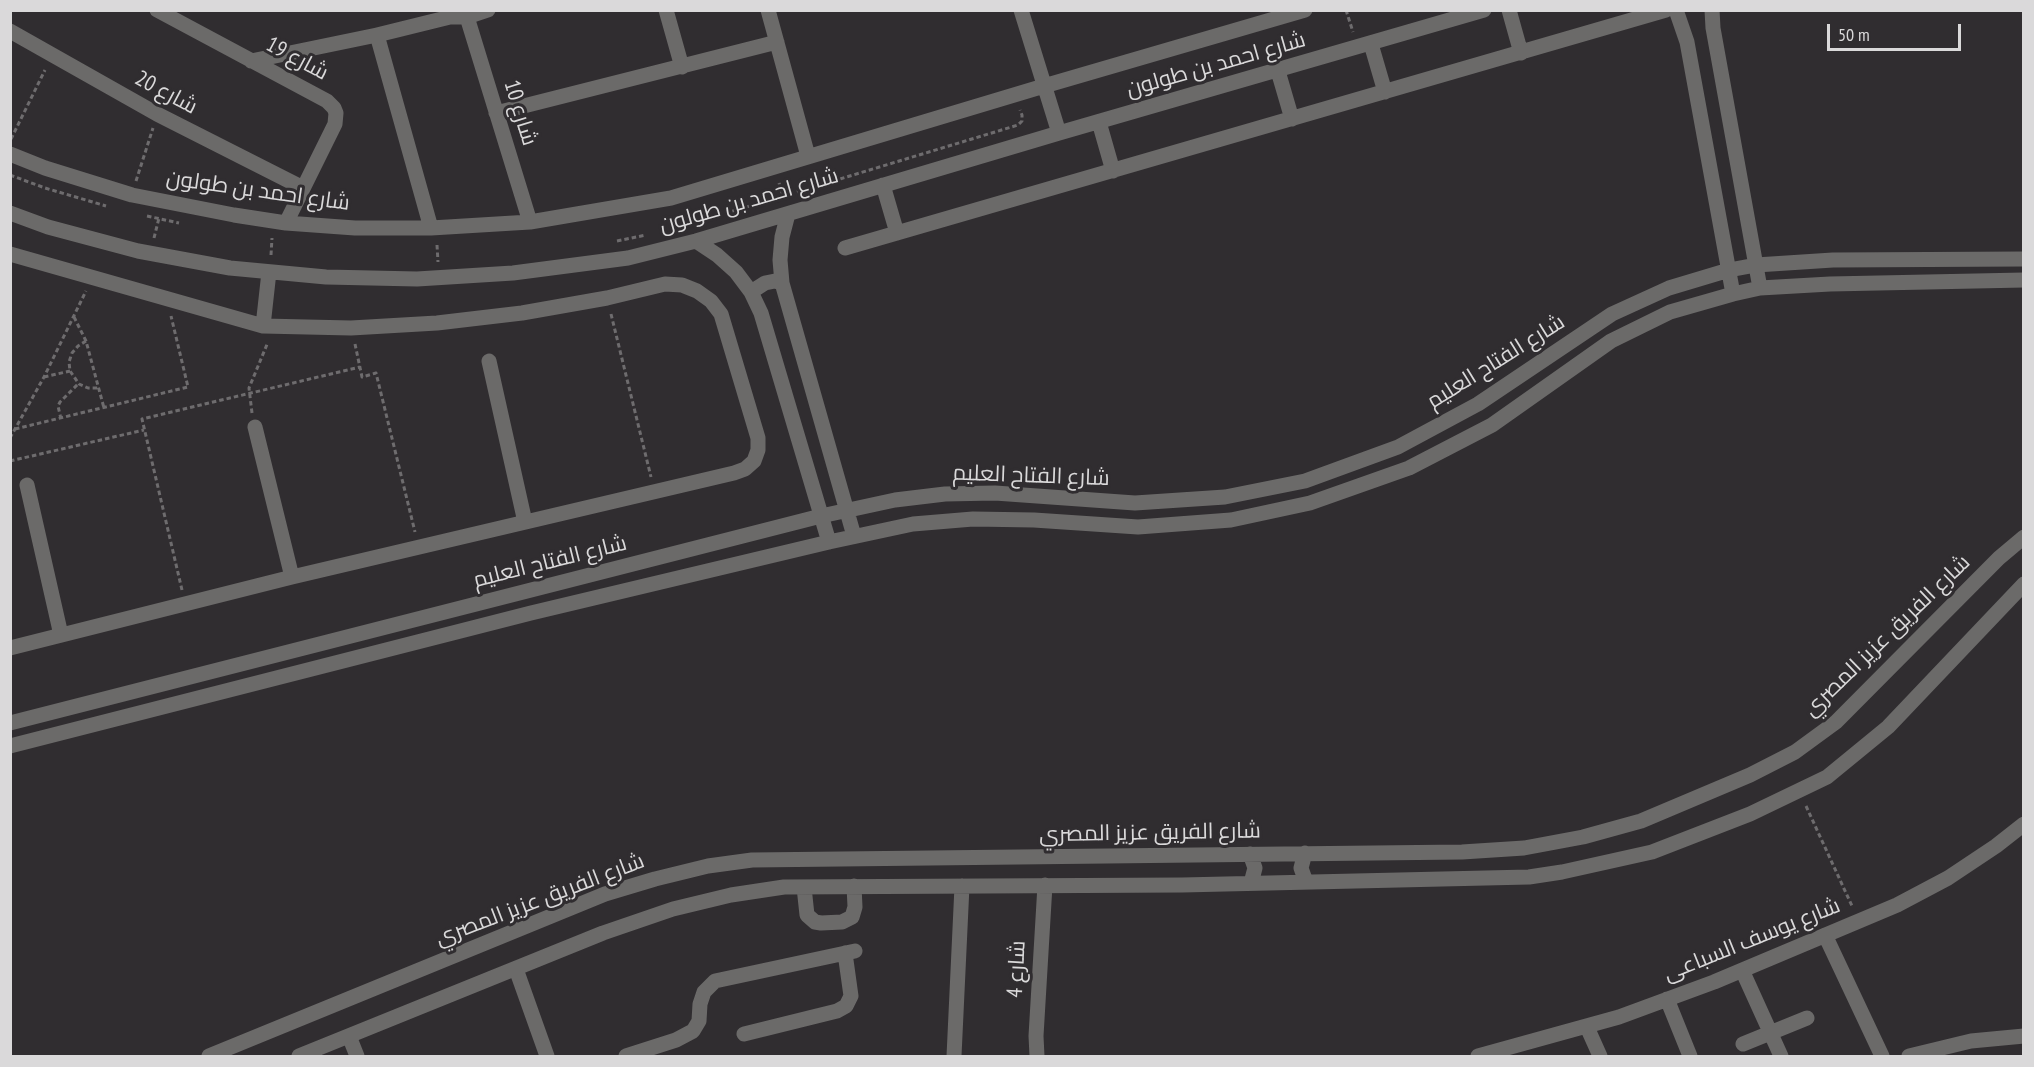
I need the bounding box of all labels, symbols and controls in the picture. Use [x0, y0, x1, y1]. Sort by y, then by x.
scale bar [1830, 12, 1964, 50]
text: 50 m [1838, 23, 1870, 46]
street label: شارع احمد بن طولون [1123, 27, 1309, 103]
street label: شارع 19 [261, 32, 333, 86]
street label: شارع 20 [130, 66, 202, 120]
street label: شارع 10 [498, 77, 542, 149]
street label: شارع احمد بن طولون [656, 163, 842, 239]
street label: شارع احمد بن طولون [165, 165, 351, 217]
street label: شارع الفتاح العليم [1422, 309, 1570, 415]
street label: شارع الفتاح العليم [952, 460, 1110, 492]
street label: شارع الفتاح العليم [470, 530, 630, 594]
street label: شارع الفريق عزيز المصري [1798, 550, 1976, 722]
street label: شارع الفريق عزيز المصري [1039, 818, 1261, 848]
street label: شارع الفريق عزيز المصري [432, 848, 648, 952]
street label: شارع يوسف السباعى [1660, 893, 1844, 987]
street label: شارع 4 [1002, 940, 1032, 998]

